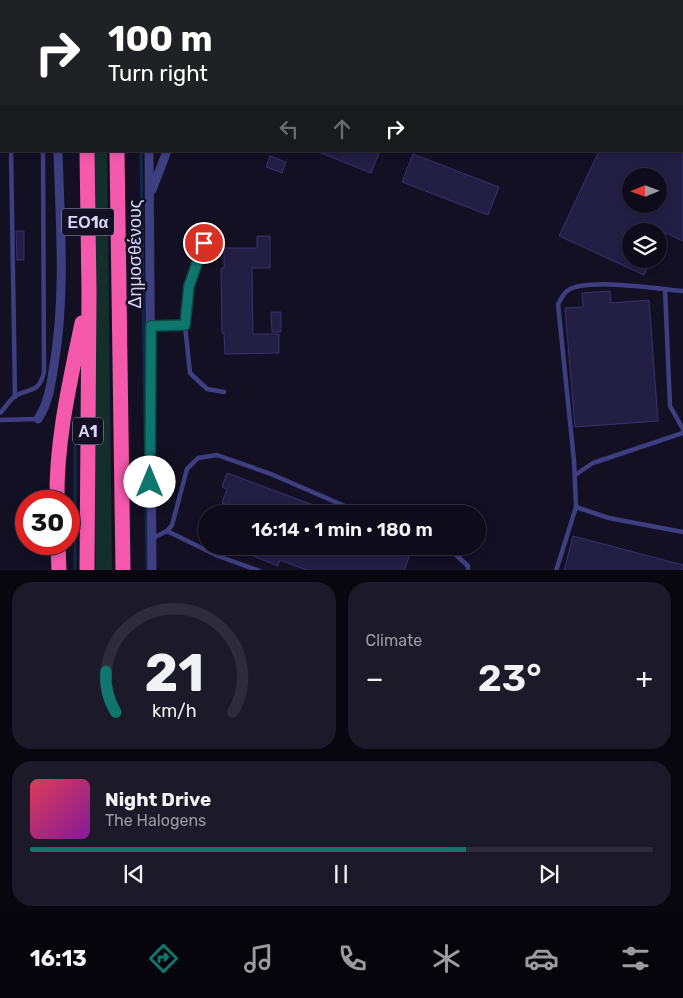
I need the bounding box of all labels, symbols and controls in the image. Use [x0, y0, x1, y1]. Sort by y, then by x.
text: 100 m [108, 18, 213, 60]
icon: right [25, 20, 90, 85]
text: Turn right [108, 60, 208, 87]
icon: left [275, 115, 303, 143]
icon: ahead [328, 115, 356, 143]
icon: right [381, 115, 409, 143]
north arrow [622, 168, 668, 212]
map controls [622, 168, 667, 268]
street label: Δημοσθένους [124, 199, 146, 309]
road number: ΕΟ1α [62, 208, 114, 236]
pin [183, 222, 225, 264]
button: layers [622, 223, 667, 268]
icon: arrive [190, 229, 218, 257]
road number: Α1 [73, 418, 103, 444]
position arrow [123, 455, 175, 507]
speed limit sign: 30 [15, 490, 80, 555]
text: 16:14 · 1 min · 180 m [251, 518, 433, 541]
text: Climate [366, 631, 422, 650]
text: 21 [144, 642, 204, 704]
text: 23° [478, 655, 542, 701]
text: − [366, 662, 384, 695]
text: + [636, 662, 653, 695]
text: km/h [151, 700, 196, 721]
text: Night Drive [105, 788, 211, 811]
text: The Halogens [105, 811, 206, 830]
icon: previous [120, 860, 148, 888]
icon: pause [327, 860, 355, 888]
icon: next [535, 860, 563, 888]
icon: directions [146, 941, 181, 976]
icon: music [241, 941, 276, 976]
icon: phone [335, 941, 370, 976]
icon: climate [429, 941, 464, 976]
icon: car [524, 941, 559, 976]
icon: filters [618, 941, 653, 976]
text: 16:13 [30, 945, 87, 972]

